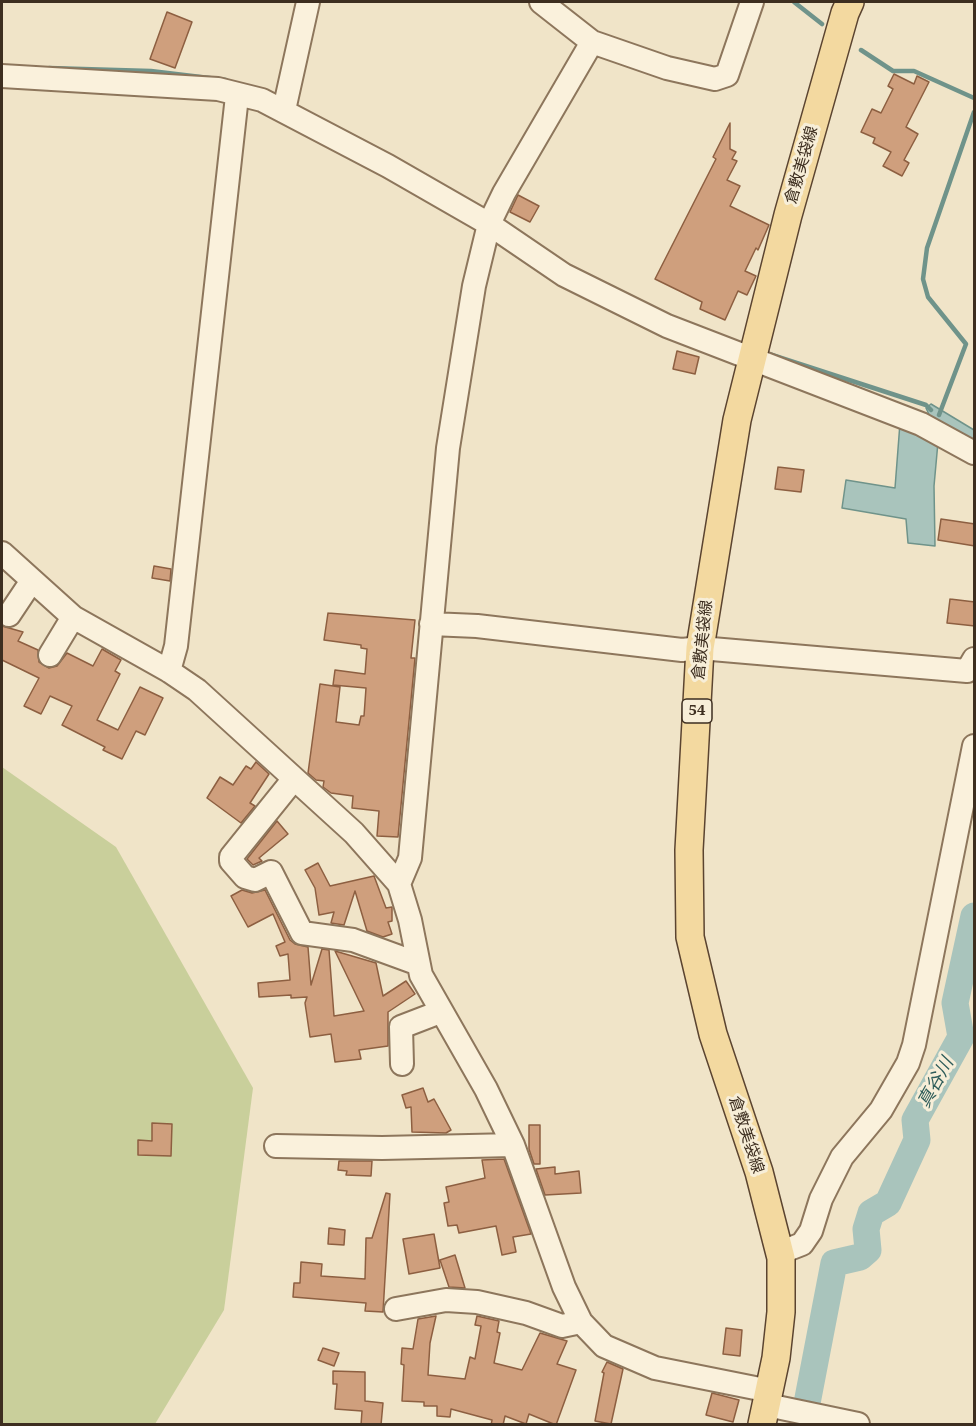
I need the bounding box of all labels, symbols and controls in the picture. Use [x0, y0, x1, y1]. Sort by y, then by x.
street label: 倉敷美袋線 [782, 124, 822, 206]
street label: 倉敷美袋線 [689, 599, 717, 681]
road number: 54 [682, 699, 712, 723]
water label: 真谷川 [913, 1054, 959, 1112]
street label: 倉敷美袋線 [725, 1094, 767, 1176]

